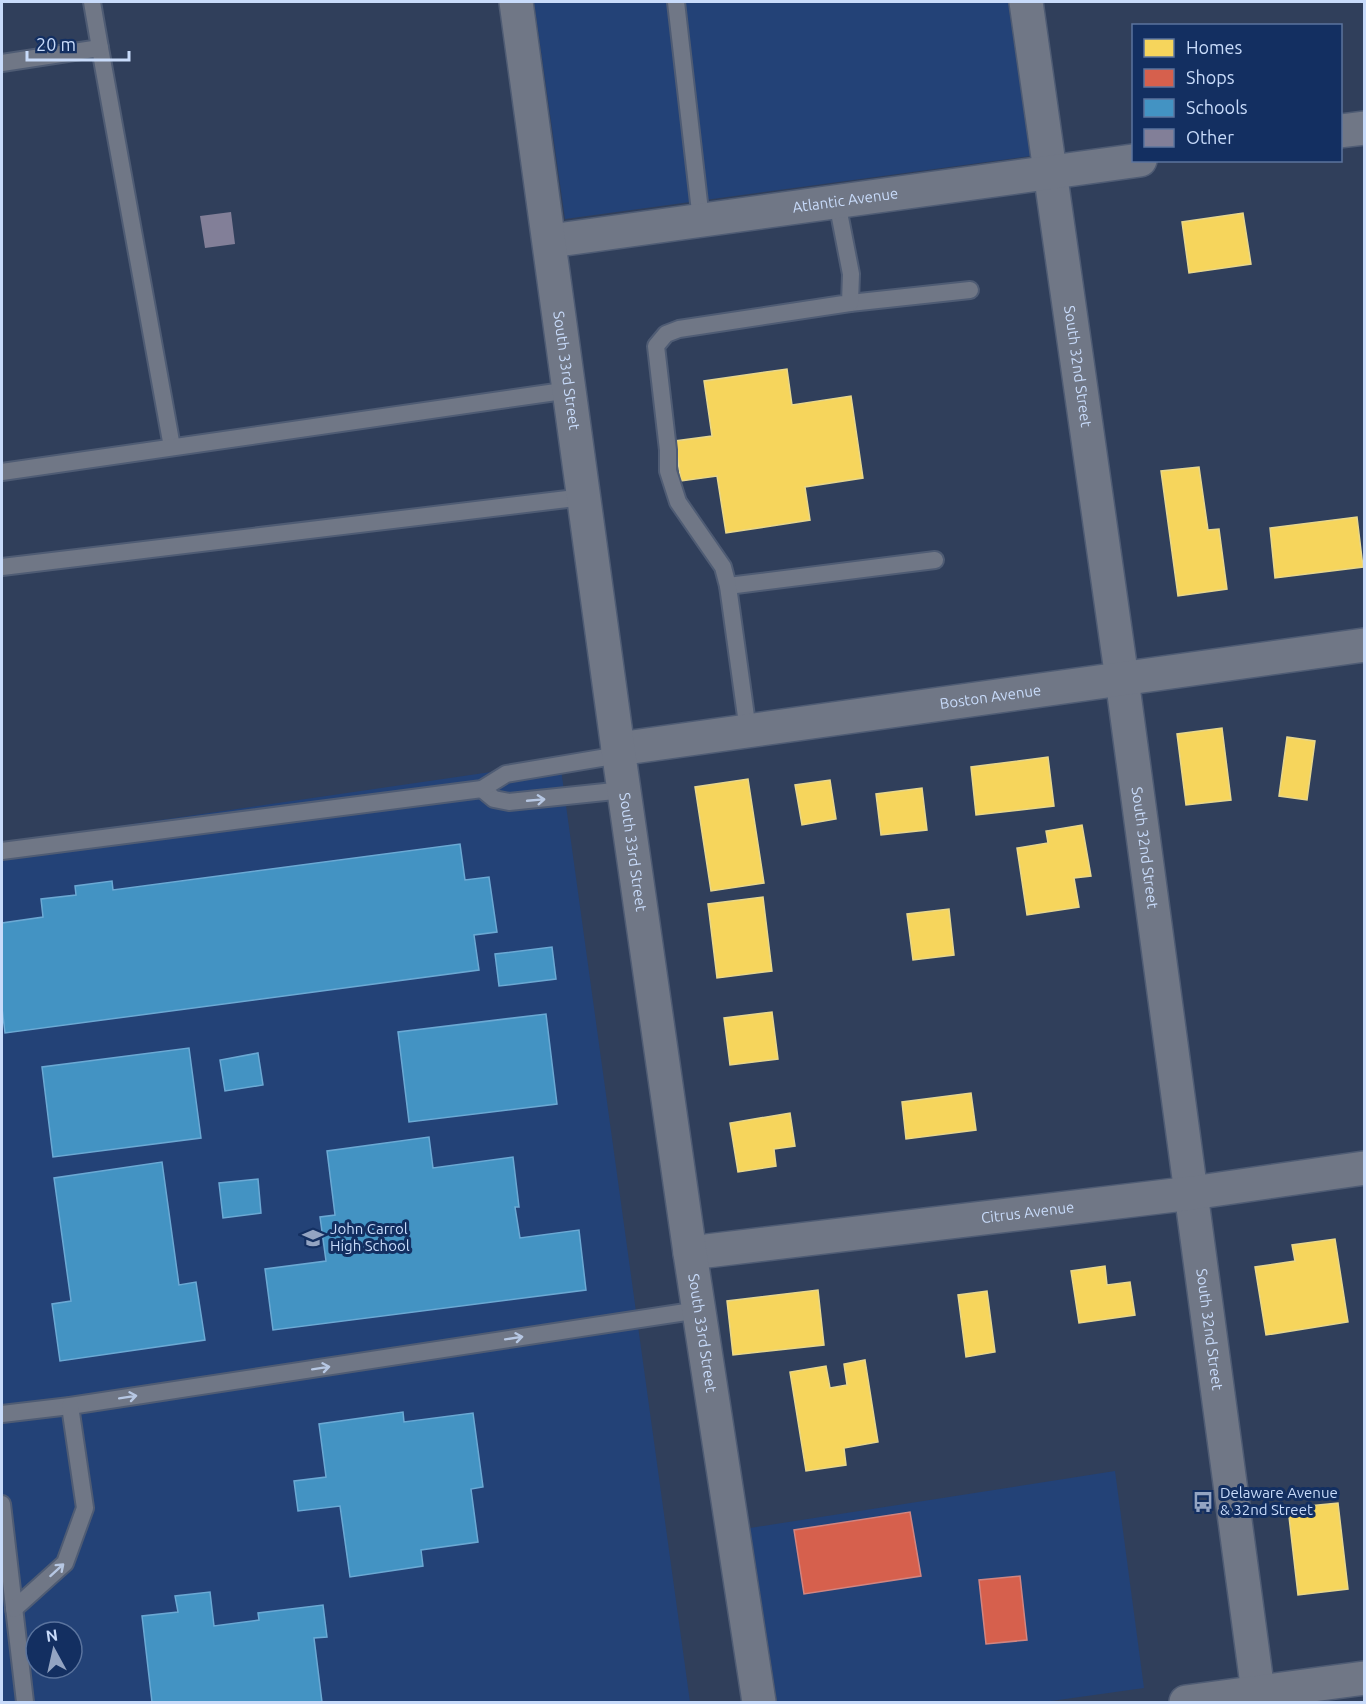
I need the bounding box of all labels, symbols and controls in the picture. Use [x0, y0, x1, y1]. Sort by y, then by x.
scale bar [27, 24, 129, 62]
legend [1132, 24, 1342, 162]
text: 20 m [36, 34, 76, 54]
text: Homes [1186, 37, 1243, 57]
text: Shops [1186, 67, 1235, 87]
text: Schools [1186, 97, 1248, 117]
text: Other [1186, 127, 1234, 147]
street label: Atlantic Avenue [791, 184, 899, 216]
street label: South 32nd Street [1061, 304, 1095, 428]
street label: South 33rd Street [550, 310, 583, 431]
street label: Boston Avenue [939, 681, 1042, 712]
street label: South 32nd Street [1129, 786, 1162, 910]
street label: South 33rd Street [616, 791, 650, 913]
one-way arrow [525, 794, 545, 805]
street label: Citrus Avenue [980, 1198, 1075, 1226]
place label: John Carrol High School [330, 1220, 410, 1254]
school or university icon: John Carrol High School [301, 1226, 325, 1250]
street label: South 32nd Street [1193, 1267, 1226, 1391]
street label: South 33rd Street [685, 1272, 720, 1394]
one-way arrow [503, 1332, 523, 1343]
one-way arrow [311, 1362, 330, 1373]
one-way arrow [118, 1392, 138, 1403]
place label: Delaware Avenue & 32nd Street [1220, 1484, 1338, 1518]
bus stop icon: Delaware Avenue & 32nd Street [1191, 1490, 1215, 1514]
one-way arrow [50, 1563, 65, 1577]
north arrow [24, 1620, 84, 1680]
text: N [45, 1625, 59, 1645]

